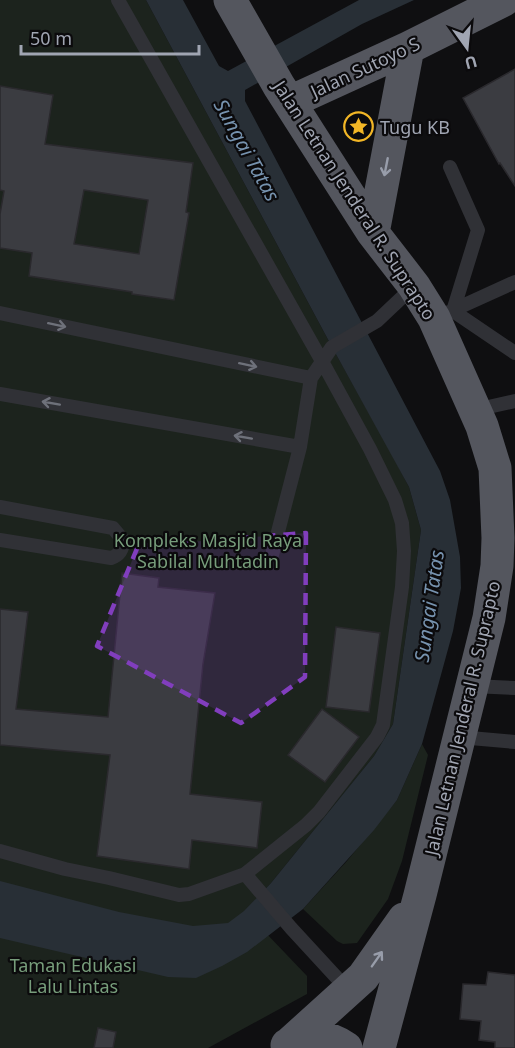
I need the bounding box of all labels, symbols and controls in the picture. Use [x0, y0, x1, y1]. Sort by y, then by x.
scale bar [21, 18, 200, 56]
north arrow [437, 18, 497, 78]
text: 50 m [30, 26, 72, 50]
street label: Jalan Sutoyo S [305, 31, 424, 104]
text: U [462, 50, 480, 75]
street label: Jalan Letnan Jenderal R. Suprapto [267, 74, 442, 324]
water label: Sungai Tatas [208, 94, 286, 206]
place icon: Tugu KB [343, 111, 375, 143]
place label: Tugu KB [380, 115, 450, 139]
one-way arrow [380, 157, 391, 177]
one-way arrow [48, 319, 67, 331]
one-way arrow [238, 360, 257, 371]
one-way arrow [41, 397, 61, 408]
one-way arrow [233, 431, 253, 442]
park label: Kompleks Masjid Raya Sabilal Muhtadin [114, 528, 302, 573]
water label: Sungai Tatas [408, 548, 450, 664]
street label: Jalan Letnan Jenderal R. Suprapto [418, 578, 505, 860]
one-way arrow [371, 952, 383, 968]
park label: Taman Edukasi Lalu Lintas [10, 953, 136, 998]

